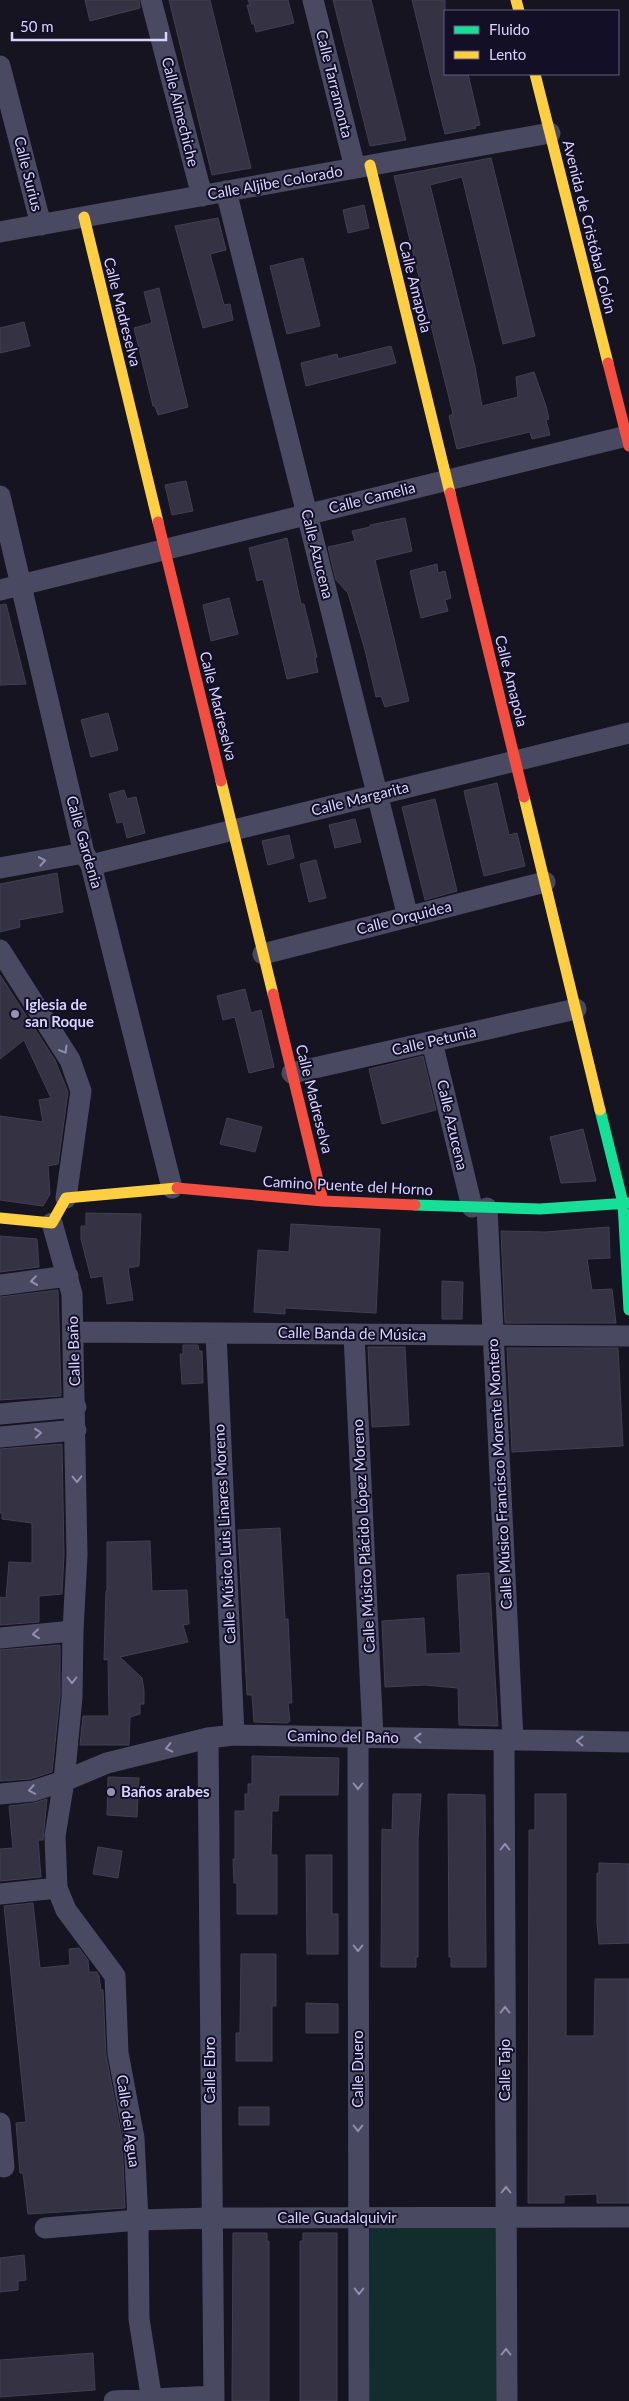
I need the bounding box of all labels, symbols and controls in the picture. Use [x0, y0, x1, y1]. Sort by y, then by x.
scale bar [12, 10, 166, 42]
legend [444, 10, 619, 75]
text: 50 m [20, 17, 54, 35]
text: Fluido [489, 20, 530, 38]
street label: Calle Tarramonta [313, 28, 357, 140]
text: Lento [489, 45, 526, 63]
street label: Calle Almechiche [159, 55, 203, 168]
street label: Calle Surius [11, 134, 47, 213]
street label: Avenida de Cristóbal Colón [560, 138, 620, 315]
street label: Calle Aljibe Colorado [206, 161, 344, 203]
street label: Calle Amapola [396, 239, 436, 334]
street label: Calle Madreselva [101, 255, 145, 368]
street label: Calle Camelia [327, 478, 417, 516]
street label: Calle Azucena [298, 507, 338, 601]
street label: Calle Amapola [492, 633, 532, 728]
street label: Calle Madreselva [197, 649, 241, 762]
street label: Calle Margarita [309, 777, 410, 819]
street label: Calle Gardenia [63, 793, 107, 890]
one-way arrow [38, 856, 46, 866]
street label: Calle Orquidea [354, 897, 453, 938]
place label: Iglesia de san Roque [25, 995, 94, 1030]
marker: Iglesia de san Roque [9, 1008, 21, 1020]
street label: Calle Petunia [390, 1022, 478, 1058]
street label: Calle Madreselva [293, 1042, 337, 1155]
one-way arrow [58, 1044, 68, 1053]
street label: Calle Azucena [434, 1078, 472, 1172]
street label: Camino Puente del Horno [262, 1172, 434, 1198]
one-way arrow [29, 1275, 37, 1286]
street label: Calle Baño [63, 1316, 83, 1386]
street label: Calle Banda de Música [278, 1323, 426, 1343]
street label: Calle Músico Francisco Morente Montero [483, 1338, 515, 1610]
street label: Calle Músico Plácido López Moreno [348, 1419, 378, 1653]
street label: Calle Músico Luis Linares Moreno [209, 1424, 239, 1644]
one-way arrow [34, 1428, 42, 1439]
one-way arrow [71, 1475, 82, 1483]
one-way arrow [32, 1629, 40, 1640]
one-way arrow [67, 1676, 77, 1684]
street label: Camino del Baño [287, 1726, 399, 1746]
one-way arrow [414, 1733, 422, 1743]
one-way arrow [576, 1736, 584, 1746]
one-way arrow [165, 1742, 174, 1753]
place label: Baños arabes [121, 1782, 210, 1800]
one-way arrow [353, 1782, 363, 1790]
one-way arrow [28, 1784, 37, 1795]
marker: Baños arabes [105, 1786, 117, 1798]
one-way arrow [500, 1843, 510, 1851]
one-way arrow [353, 1944, 363, 1952]
one-way arrow [500, 2006, 510, 2014]
street label: Calle Duero [348, 2030, 366, 2108]
street label: Calle Ebro [200, 2037, 218, 2103]
street label: Calle Tajo [495, 2039, 513, 2101]
street label: Calle del Agua [114, 2073, 144, 2168]
one-way arrow [353, 2124, 363, 2132]
one-way arrow [501, 2186, 511, 2194]
street label: Calle Guadalquivir [277, 2208, 397, 2226]
one-way arrow [354, 2287, 364, 2295]
one-way arrow [501, 2348, 511, 2356]

